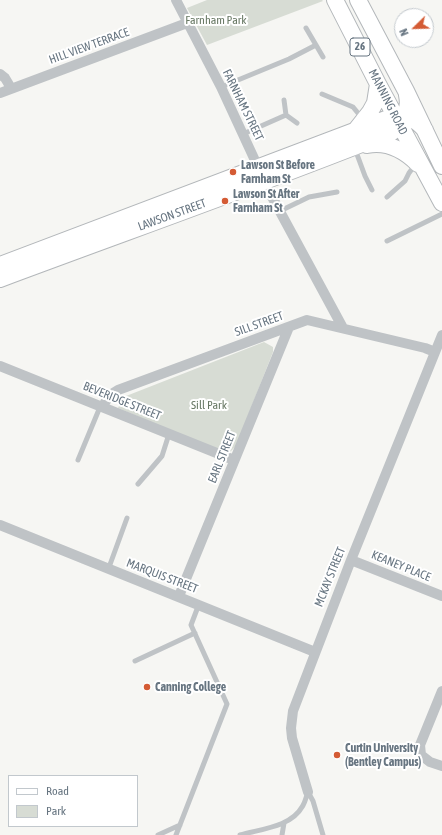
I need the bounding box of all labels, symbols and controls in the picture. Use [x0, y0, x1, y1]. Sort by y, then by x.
north arrow [394, 8, 434, 48]
park label: Farnham Park [185, 13, 247, 27]
street label: HILL VIEW TERRACE [47, 25, 131, 67]
text: N [397, 27, 411, 38]
road number: 26 [350, 38, 370, 56]
street label: FARNHAM STREET [219, 67, 267, 143]
street label: MANNING ROAD [365, 67, 411, 137]
place label: Lawson St Before Farnham St [241, 158, 315, 186]
marker: Lawson St Before Farnham St [228, 167, 238, 177]
place label: Lawson St After Farnham St [233, 187, 299, 215]
street label: LAWSON STREET [136, 196, 208, 234]
marker: Lawson St After Farnham St [220, 196, 230, 206]
street label: SILL STREET [233, 309, 285, 339]
street label: BEVERIDGE STREET [81, 379, 163, 423]
park label: Sill Park [191, 398, 227, 412]
street label: EARL STREET [205, 429, 239, 485]
street label: MCKAY STREET [311, 545, 349, 609]
street label: KEANEY PLACE [369, 548, 433, 584]
street label: MARQUIS STREET [124, 556, 200, 596]
place label: Canning College [155, 680, 226, 694]
marker: Canning College [142, 682, 152, 692]
place label: Curtin University (Bentley Campus) [345, 741, 421, 769]
marker: Curtin University (Bentley Campus) [332, 750, 342, 760]
legend [8, 775, 138, 827]
text: Road [46, 784, 69, 798]
text: Park [46, 804, 66, 818]

